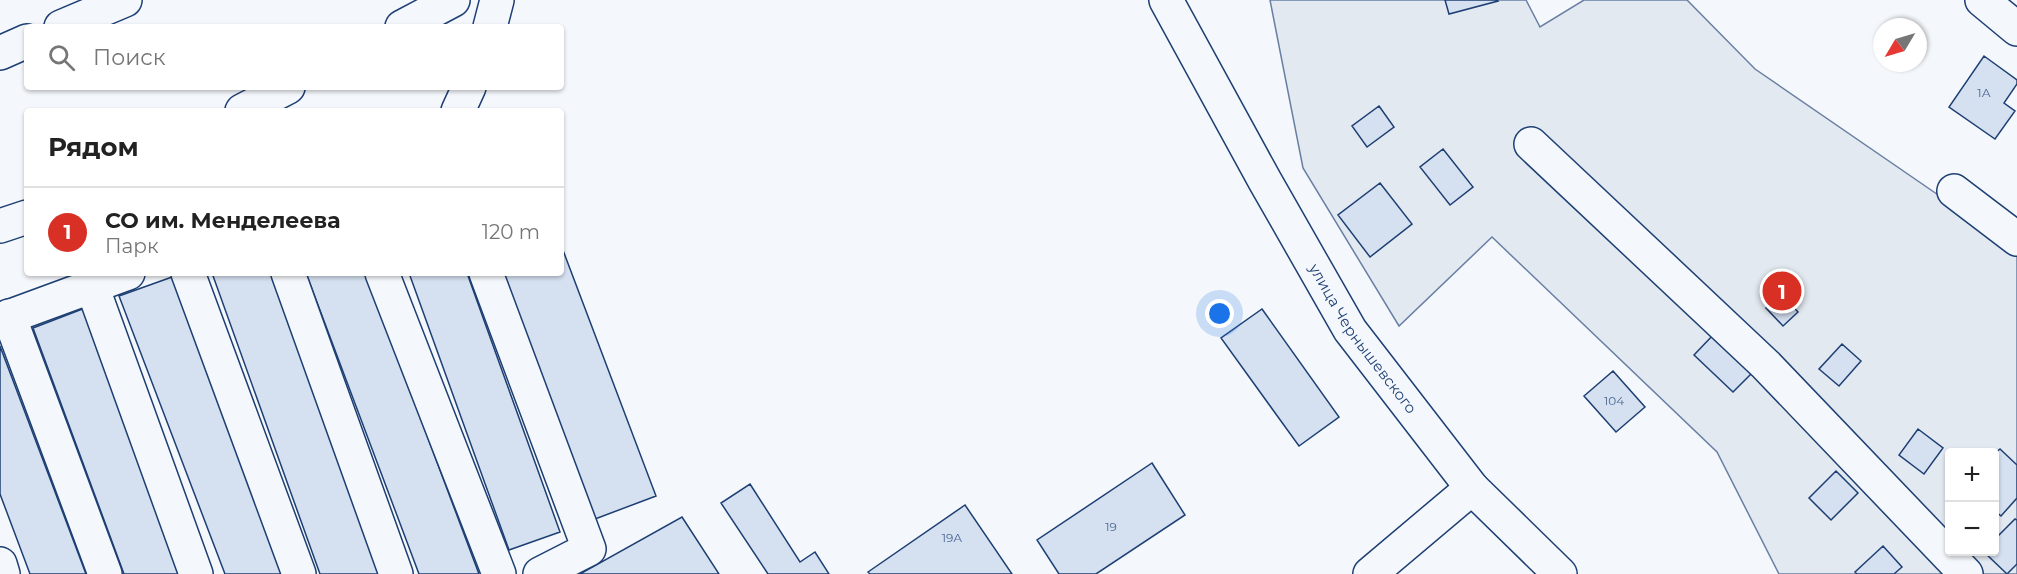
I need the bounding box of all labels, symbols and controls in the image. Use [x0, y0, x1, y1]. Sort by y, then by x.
north arrow [1873, 18, 1927, 72]
search box [24, 24, 564, 90]
icon: search [45, 41, 78, 74]
text: Поиск [93, 44, 165, 71]
house number: 1А [1977, 85, 1991, 100]
text: Рядом [48, 131, 139, 163]
text: СО им. Менделеева [105, 207, 341, 234]
text: 1 [64, 220, 71, 244]
text: 120 m [482, 220, 540, 244]
text: Парк [105, 234, 159, 258]
street label: улица Чернышевского [1305, 259, 1421, 417]
pin: 1 [1762, 268, 1802, 314]
your location [1205, 299, 1234, 328]
house number: 104 [1604, 393, 1624, 408]
map controls [1945, 448, 1999, 556]
button: + [1945, 448, 1999, 502]
button: − [1945, 502, 1999, 556]
house number: 19 [1105, 519, 1117, 534]
house number: 19А [942, 530, 962, 545]

